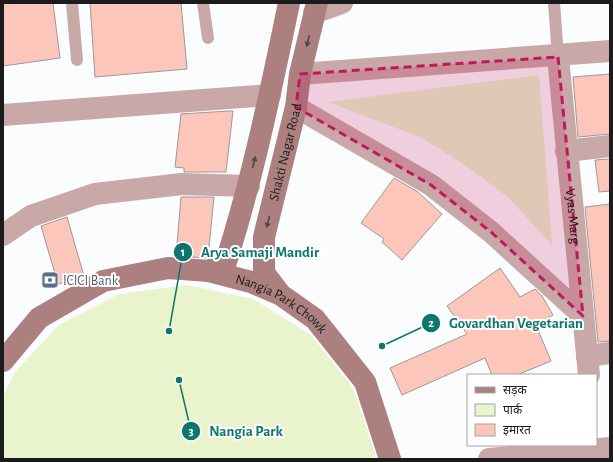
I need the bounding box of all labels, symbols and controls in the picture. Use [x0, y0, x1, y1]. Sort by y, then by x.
one-way arrow [304, 35, 310, 47]
street label: Shakti Nagar Road [267, 102, 304, 203]
one-way arrow [252, 156, 258, 168]
street label: Vyas Marg [563, 188, 582, 245]
one-way arrow [264, 216, 270, 229]
callout: Arya Samaji Mandir [173, 239, 327, 266]
text: Arya Samaji Mandir [201, 245, 320, 260]
text: 1 [181, 246, 185, 258]
bank icon: ICICI Bank [40, 270, 60, 290]
street label: Nangia Park Chowk [234, 272, 330, 337]
place label: ICICI Bank [63, 274, 119, 288]
callout: Govardhan Vegetarian [421, 309, 591, 336]
text: Govardhan Vegetarian [449, 316, 583, 331]
text: 2 [428, 317, 434, 329]
legend [467, 374, 597, 446]
text: सड़क [503, 384, 528, 397]
text: पार्क [503, 403, 523, 416]
callout: Nangia Park [181, 417, 291, 444]
text: Nangia Park [209, 424, 283, 439]
text: इमारत [503, 424, 532, 437]
text: 3 [188, 425, 194, 437]

